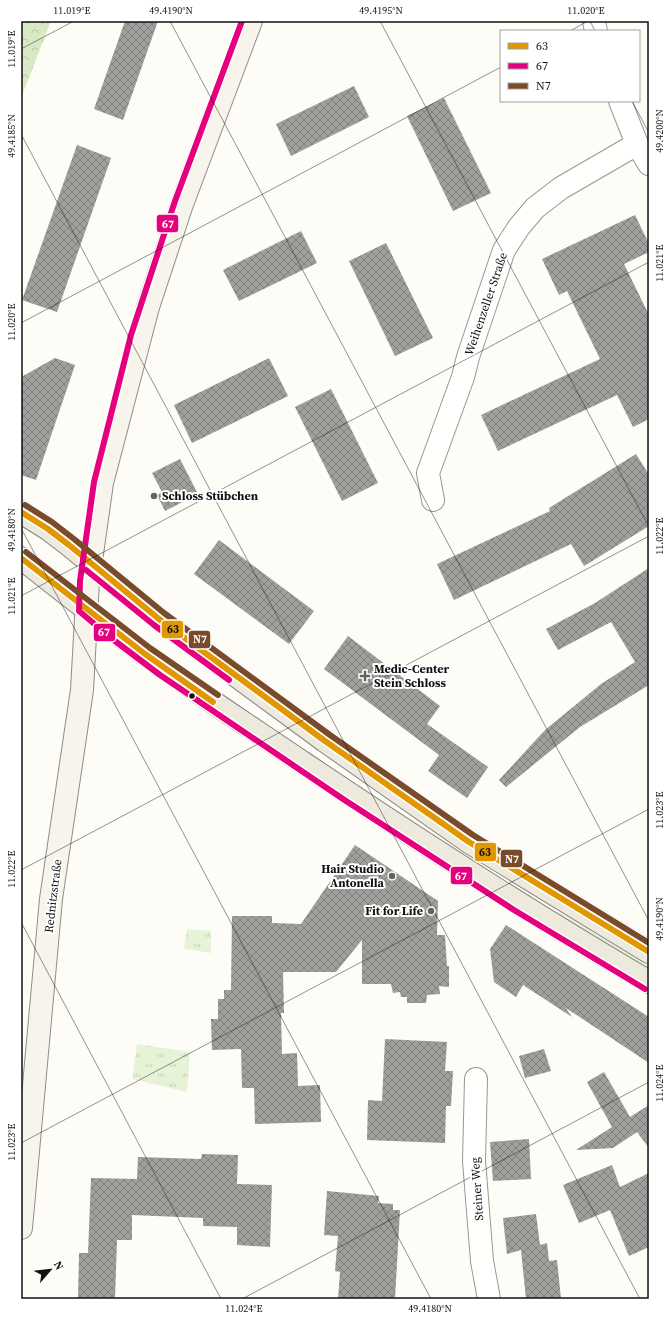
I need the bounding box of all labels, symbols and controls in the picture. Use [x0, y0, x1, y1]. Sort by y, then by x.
text: 11.019°E [53, 4, 91, 17]
text: 49.4190°N [149, 4, 193, 17]
text: 49.4195°N [359, 4, 403, 17]
text: 11.020°E [567, 4, 605, 17]
text: 11.019°E [5, 30, 18, 68]
legend [500, 30, 640, 102]
text: 63 [536, 38, 548, 54]
text: 67 [536, 58, 548, 74]
text: N7 [536, 78, 551, 94]
text: 49.4200°N [653, 109, 666, 153]
text: 49.4185°N [5, 114, 18, 158]
line badge: 67 [156, 214, 179, 233]
text: 67 [162, 217, 174, 232]
text: 11.021°E [653, 244, 666, 282]
street label: Weihenzeller Straße [461, 250, 511, 358]
text: 11.020°E [5, 303, 18, 341]
place label: Schloss Stübchen [162, 488, 259, 504]
marker: Schloss Stübchen [149, 491, 159, 501]
text: 49.4180°N [5, 508, 18, 552]
text: 11.022°E [653, 517, 666, 555]
text: 11.021°E [5, 577, 18, 615]
line badge: 63 [161, 620, 184, 639]
text: 63 [167, 622, 179, 637]
line badge: 67 [93, 623, 116, 642]
text: 67 [98, 625, 110, 640]
line badge: N7 [188, 630, 211, 649]
text: N7 [193, 632, 207, 647]
place label: Medic-Center Stein Schloss [374, 661, 449, 691]
marker: Medic-Center Stein Schloss [359, 670, 371, 682]
unlabelled marker [187, 691, 197, 701]
text: 11.023°E [653, 791, 666, 829]
line badge: 63 [474, 842, 497, 862]
text: 63 [479, 845, 491, 860]
line badge: N7 [500, 849, 523, 868]
text: 11.022°E [5, 850, 18, 888]
text: N7 [505, 852, 519, 867]
street label: Rednitzstraße [41, 858, 65, 934]
place label: Hair Studio Antonella [321, 861, 385, 891]
line badge: 67 [450, 866, 473, 885]
text: 67 [455, 869, 467, 884]
marker: Hair Studio Antonella [387, 871, 397, 881]
text: 49.4190°N [653, 897, 666, 941]
place label: Fit for Life [365, 903, 423, 919]
marker: Fit for Life [426, 906, 436, 916]
text: 11.024°E [653, 1064, 666, 1102]
text: 11.023°E [5, 1123, 18, 1161]
street label: Steiner Weg [467, 1157, 487, 1221]
north arrow [30, 1250, 70, 1290]
text: N [50, 1258, 67, 1273]
text: 11.024°E [225, 1302, 263, 1315]
text: 49.4180°N [408, 1302, 452, 1315]

